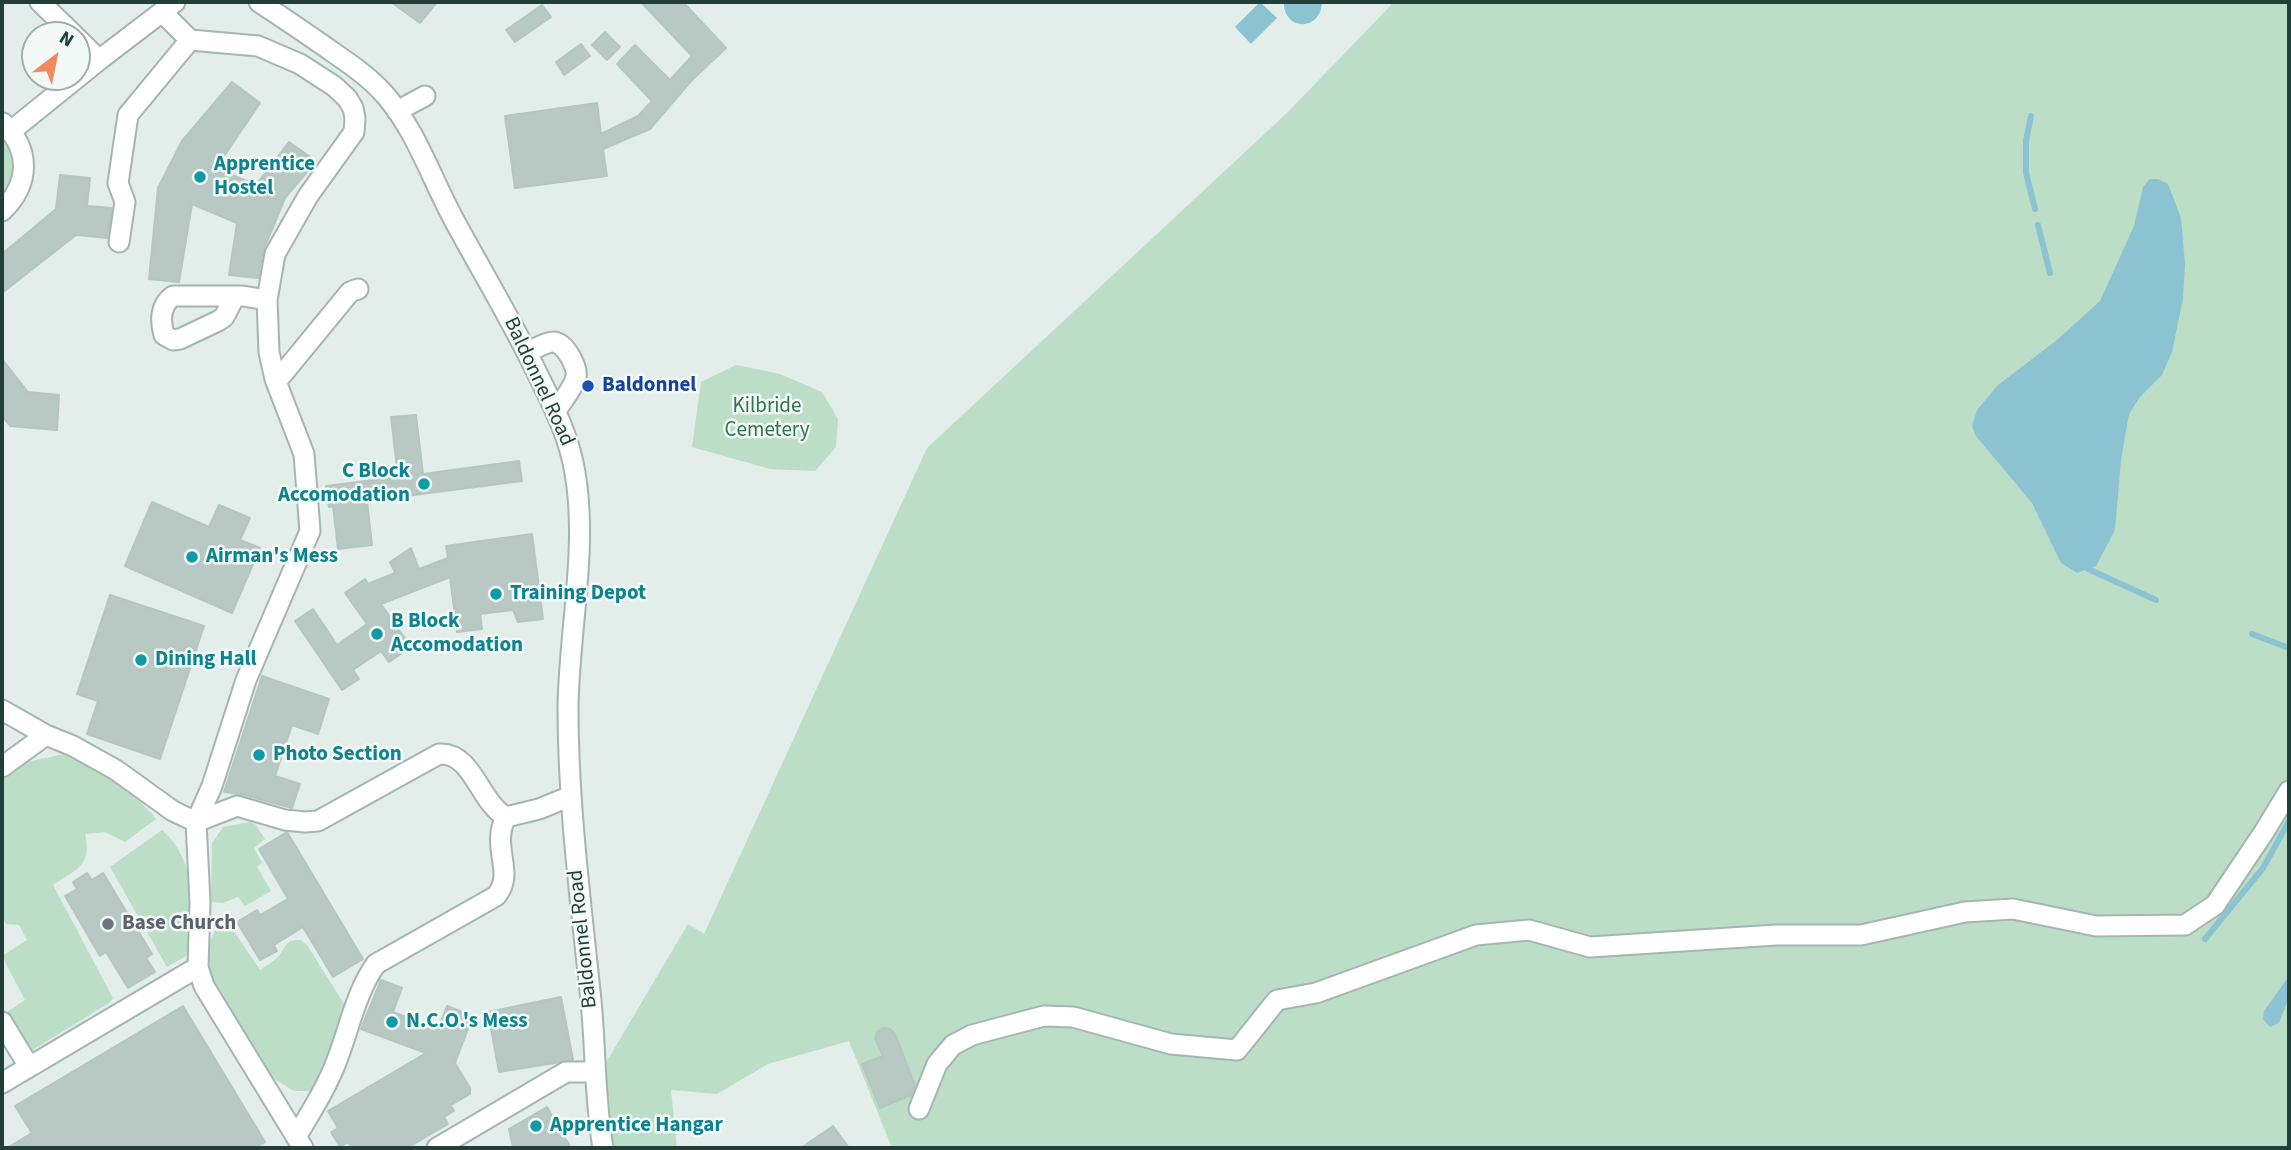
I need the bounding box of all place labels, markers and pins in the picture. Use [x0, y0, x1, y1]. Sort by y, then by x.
place label: Apprentice Hostel [214, 152, 315, 202]
marker: Apprentice Hostel [192, 169, 208, 185]
place label: Baldonnel [602, 373, 696, 399]
marker: Baldonnel [580, 378, 596, 394]
place label: C Block Accomodation [278, 459, 410, 509]
marker: C Block Accomodation [416, 476, 432, 492]
place label: Airman's Mess [206, 544, 338, 570]
marker: Airman's Mess [184, 549, 200, 565]
place label: Training Depot [510, 581, 646, 607]
marker: Training Depot [488, 586, 504, 602]
place label: B Block Accomodation [391, 609, 523, 659]
marker: B Block Accomodation [369, 626, 385, 642]
place label: Dining Hall [155, 647, 257, 673]
marker: Dining Hall [133, 652, 149, 668]
place label: Photo Section [273, 742, 402, 768]
marker: Photo Section [251, 747, 267, 763]
place label: Base Church [122, 911, 236, 937]
marker: Base Church [100, 916, 116, 932]
place label: N.C.O.'s Mess [406, 1009, 528, 1035]
marker: N.C.O.'s Mess [384, 1014, 400, 1030]
place label: Apprentice Hangar [550, 1113, 723, 1139]
marker: Apprentice Hangar [528, 1118, 544, 1134]

